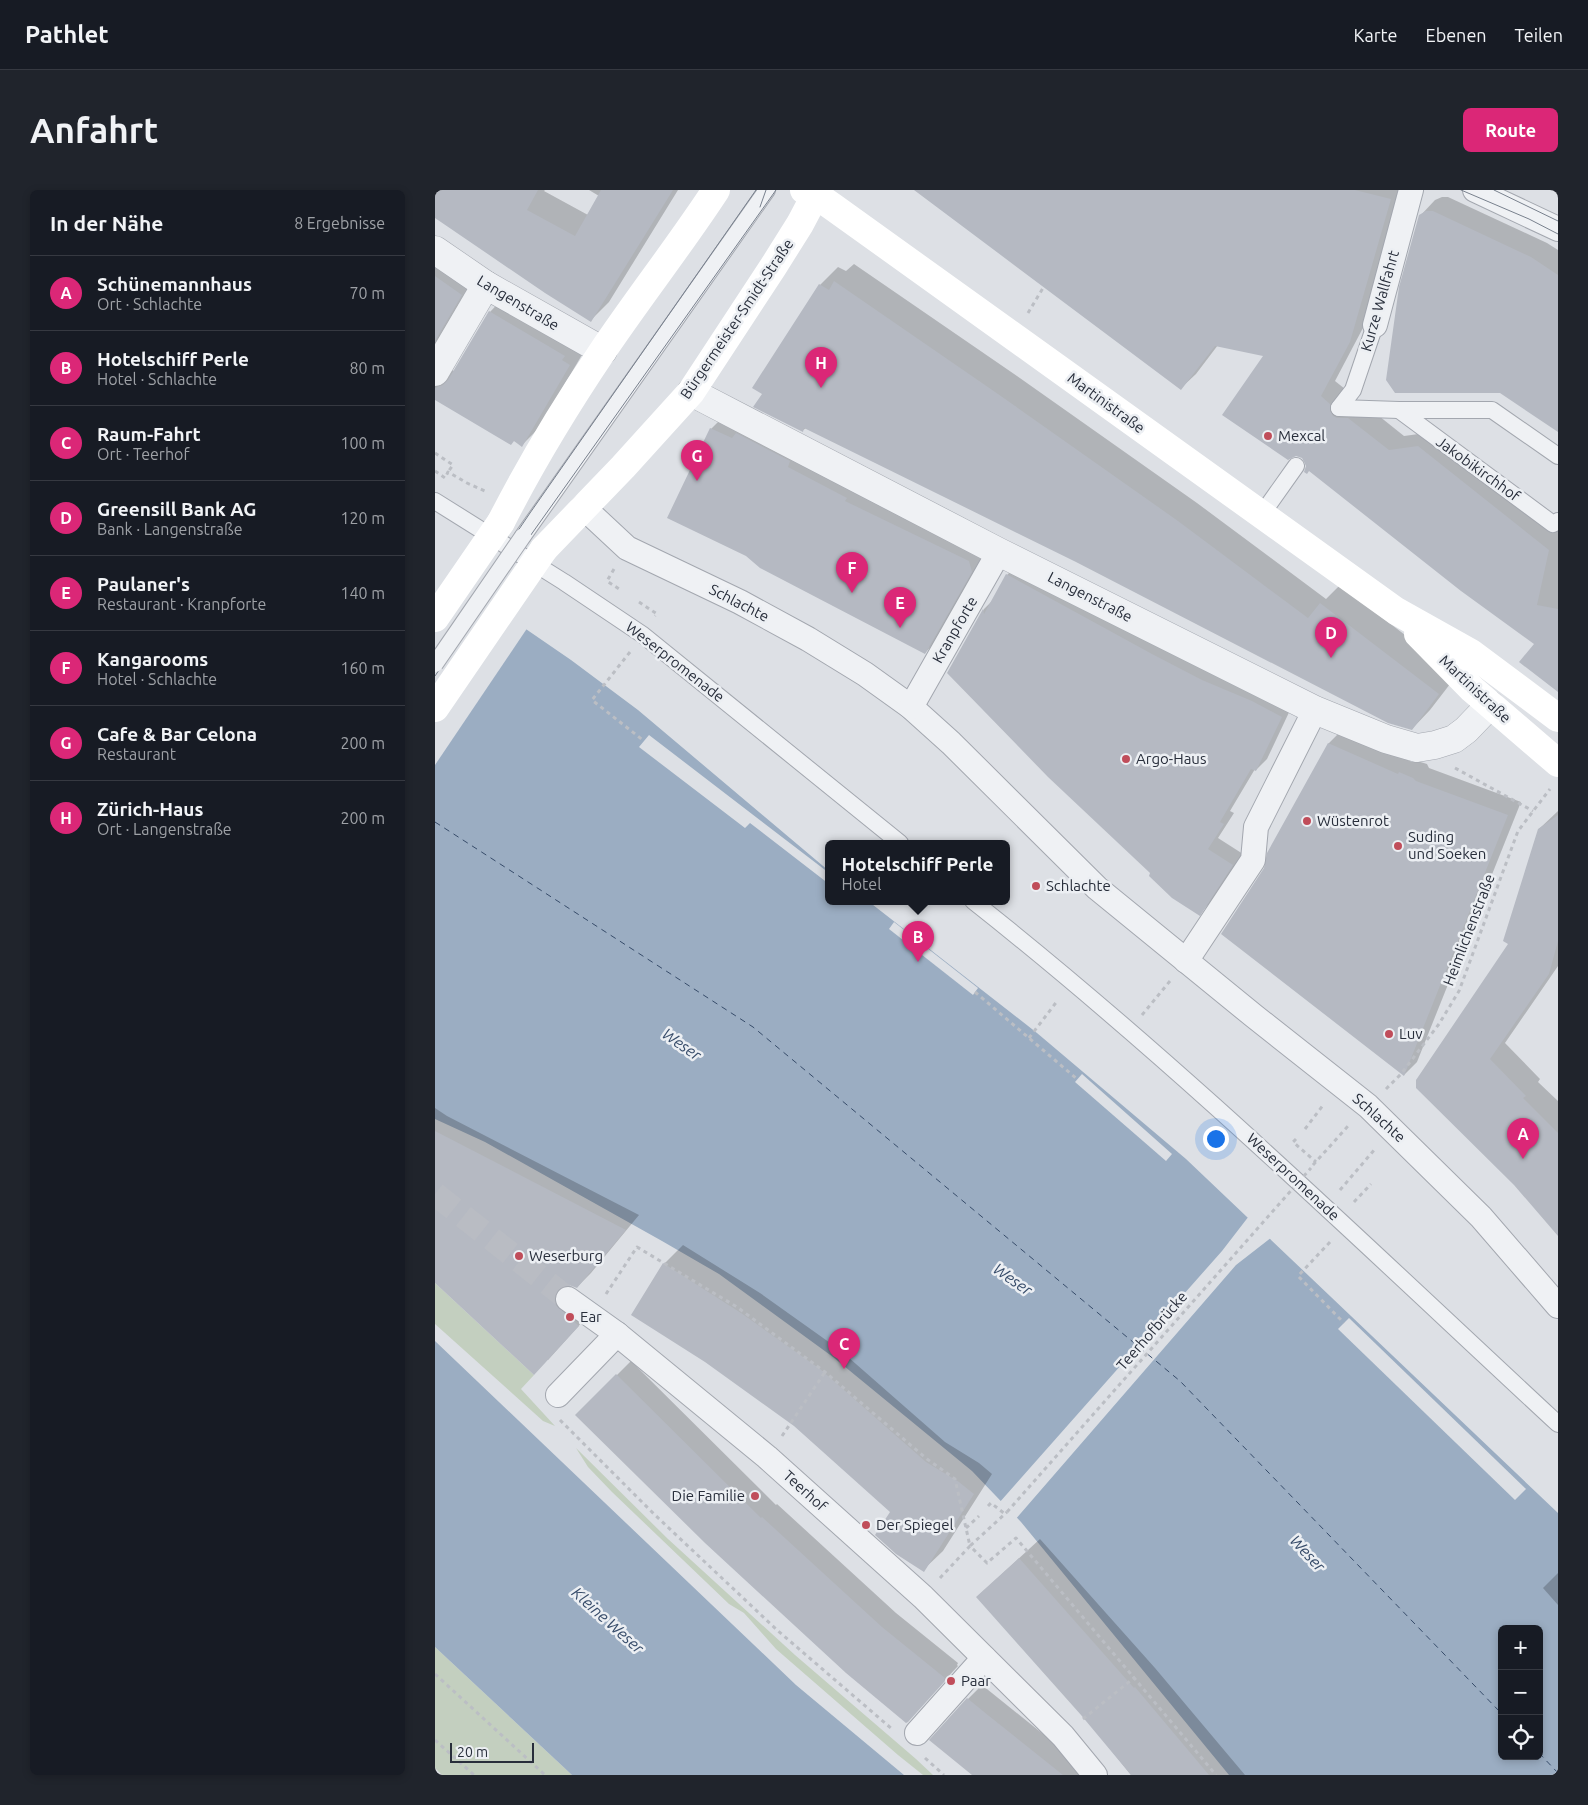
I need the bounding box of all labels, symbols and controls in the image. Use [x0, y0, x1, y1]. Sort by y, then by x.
text: Pathlet [25, 21, 109, 48]
text: Karte [1354, 25, 1398, 45]
text: Ebenen [1426, 25, 1487, 45]
text: Teilen [1515, 25, 1563, 45]
button: Route [1463, 108, 1558, 152]
text: Anfahrt [30, 110, 158, 150]
text: In der Nähe [50, 211, 163, 235]
text: 8 Ergebnisse [294, 214, 385, 232]
street label: Bürgermeister-Smidt-Straße [677, 236, 797, 402]
street label: Kurze Wallfahrt [1357, 248, 1402, 353]
street label: Langenstraße [474, 271, 562, 334]
text: Schünemannhaus [97, 273, 252, 295]
text: A [60, 284, 72, 302]
text: 70 m [349, 284, 385, 302]
text: Ort · Schlachte [97, 295, 202, 313]
pin: H [805, 347, 837, 388]
text: Hotelschiff Perle [97, 348, 249, 370]
text: B [61, 359, 71, 377]
text: 80 m [349, 359, 385, 377]
street label: Martinistraße [1064, 369, 1148, 436]
text: Hotel · Schlachte [97, 370, 217, 388]
text: Raum-Fahrt [97, 423, 201, 445]
place label: Mexcal [1278, 427, 1325, 444]
marker: Mexcal [1262, 430, 1274, 442]
street label: Jakobikirchhof [1433, 433, 1524, 505]
text: C [61, 434, 71, 452]
text: 100 m [340, 434, 385, 452]
pin: G [681, 440, 713, 481]
text: Ort · Teerhof [97, 445, 189, 463]
text: Greensill Bank AG [97, 498, 256, 520]
text: D [60, 509, 72, 527]
text: 120 m [340, 509, 385, 527]
text: Bank · Langenstraße [97, 520, 243, 538]
pin: F [836, 552, 868, 593]
street label: Langenstraße [1045, 568, 1135, 625]
text: Paulaner's [97, 573, 190, 595]
street label: Schlachte [707, 580, 772, 625]
text: E [61, 584, 71, 602]
text: 140 m [340, 584, 385, 602]
pin: E [884, 587, 916, 628]
street label: Kranpforte [929, 593, 980, 666]
text: Restaurant · Kranpforte [97, 595, 266, 613]
pin: D [1315, 617, 1347, 658]
street label: Weserpromenade [623, 618, 728, 705]
text: Kangarooms [97, 648, 208, 670]
street label: Martinistraße [1436, 651, 1515, 726]
text: F [62, 659, 71, 677]
text: 160 m [340, 659, 385, 677]
text: Hotel · Schlachte [97, 670, 217, 688]
text: Cafe & Bar Celona [97, 723, 257, 745]
text: G [60, 734, 72, 752]
text: 200 m [340, 734, 385, 752]
text: Restaurant [97, 745, 176, 763]
place label: Argo-Haus [1136, 750, 1206, 767]
marker: Argo-Haus [1120, 753, 1132, 765]
text: Zürich-Haus [97, 798, 203, 820]
text: H [60, 809, 72, 827]
text: 200 m [340, 809, 385, 827]
place label: Wüstenrot [1317, 812, 1389, 829]
marker: Wüstenrot [1301, 815, 1313, 827]
text: Ort · Langenstraße [97, 820, 232, 838]
place label: Suding und Soeken [1408, 828, 1486, 862]
popup [825, 840, 1010, 905]
marker: Suding und Soeken [1392, 840, 1404, 852]
text: Hotelschiff Perle [842, 853, 993, 875]
street label: Heimlichenstraße [1439, 872, 1498, 988]
text: Hotel [842, 875, 881, 893]
place label: Schlachte [1046, 877, 1111, 894]
marker: Schlachte [1030, 880, 1042, 892]
pin: B [902, 921, 934, 962]
water label: Weser [659, 1024, 705, 1064]
place label: Luv [1399, 1025, 1423, 1042]
marker: Luv [1383, 1028, 1395, 1040]
street label: Schlachte [1350, 1090, 1409, 1146]
pin: A [1507, 1118, 1539, 1159]
your location [1203, 1126, 1229, 1152]
street label: Weserpromenade [1244, 1129, 1343, 1224]
place label: Weserburg [529, 1247, 603, 1264]
marker: Weserburg [513, 1250, 525, 1262]
water label: Weser [990, 1259, 1036, 1299]
street label: Teerhofbrücke [1113, 1288, 1190, 1373]
place label: Ear [580, 1308, 602, 1325]
marker: Ear [564, 1311, 576, 1323]
pin: C [828, 1328, 860, 1369]
street label: Teerhof [780, 1467, 831, 1515]
place label: Die Familie [672, 1487, 745, 1504]
marker: Die Familie [749, 1490, 761, 1502]
place label: Der Spiegel [876, 1516, 953, 1533]
marker: Der Spiegel [860, 1519, 872, 1531]
water label: Weser [1287, 1531, 1330, 1575]
water label: Kleine Weser [569, 1583, 648, 1657]
map controls [1498, 1625, 1543, 1760]
button: + [1498, 1625, 1543, 1670]
button: − [1498, 1670, 1543, 1715]
place label: Paar [961, 1672, 991, 1689]
marker: Paar [945, 1675, 957, 1687]
button: locate [1498, 1715, 1543, 1760]
scale bar [450, 1740, 534, 1763]
text: 20 m [457, 1744, 488, 1760]

